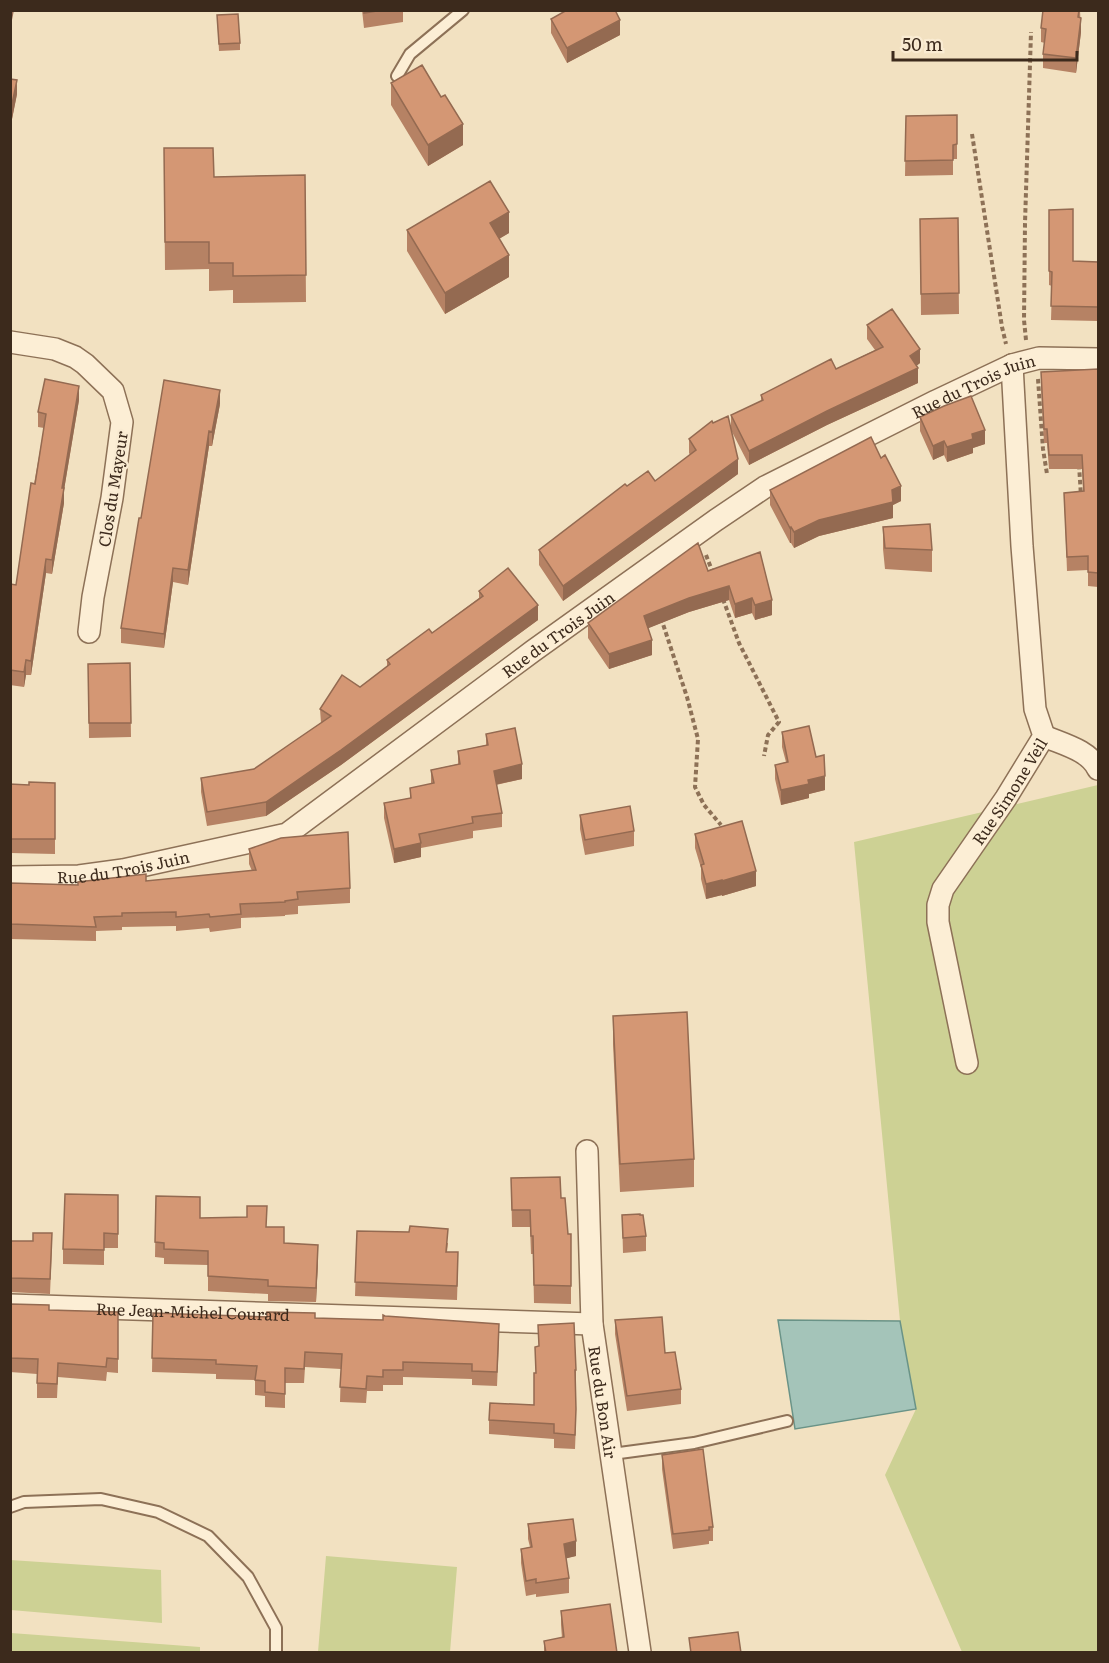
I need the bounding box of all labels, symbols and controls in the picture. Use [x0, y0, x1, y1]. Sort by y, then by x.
scale bar [893, 24, 1078, 62]
text: 50 m [902, 30, 943, 57]
street label: Rue du Trois Juin [907, 347, 1038, 424]
street label: Clos du Mayeur [91, 429, 133, 549]
street label: Rue du Trois Juin [496, 584, 619, 683]
street label: Rue Simone Veil [965, 733, 1052, 849]
street label: Rue du Trois Juin [57, 844, 192, 888]
street label: Rue Jean-Michel Courard [96, 1296, 290, 1326]
street label: Rue du Bon Air [583, 1344, 624, 1461]

